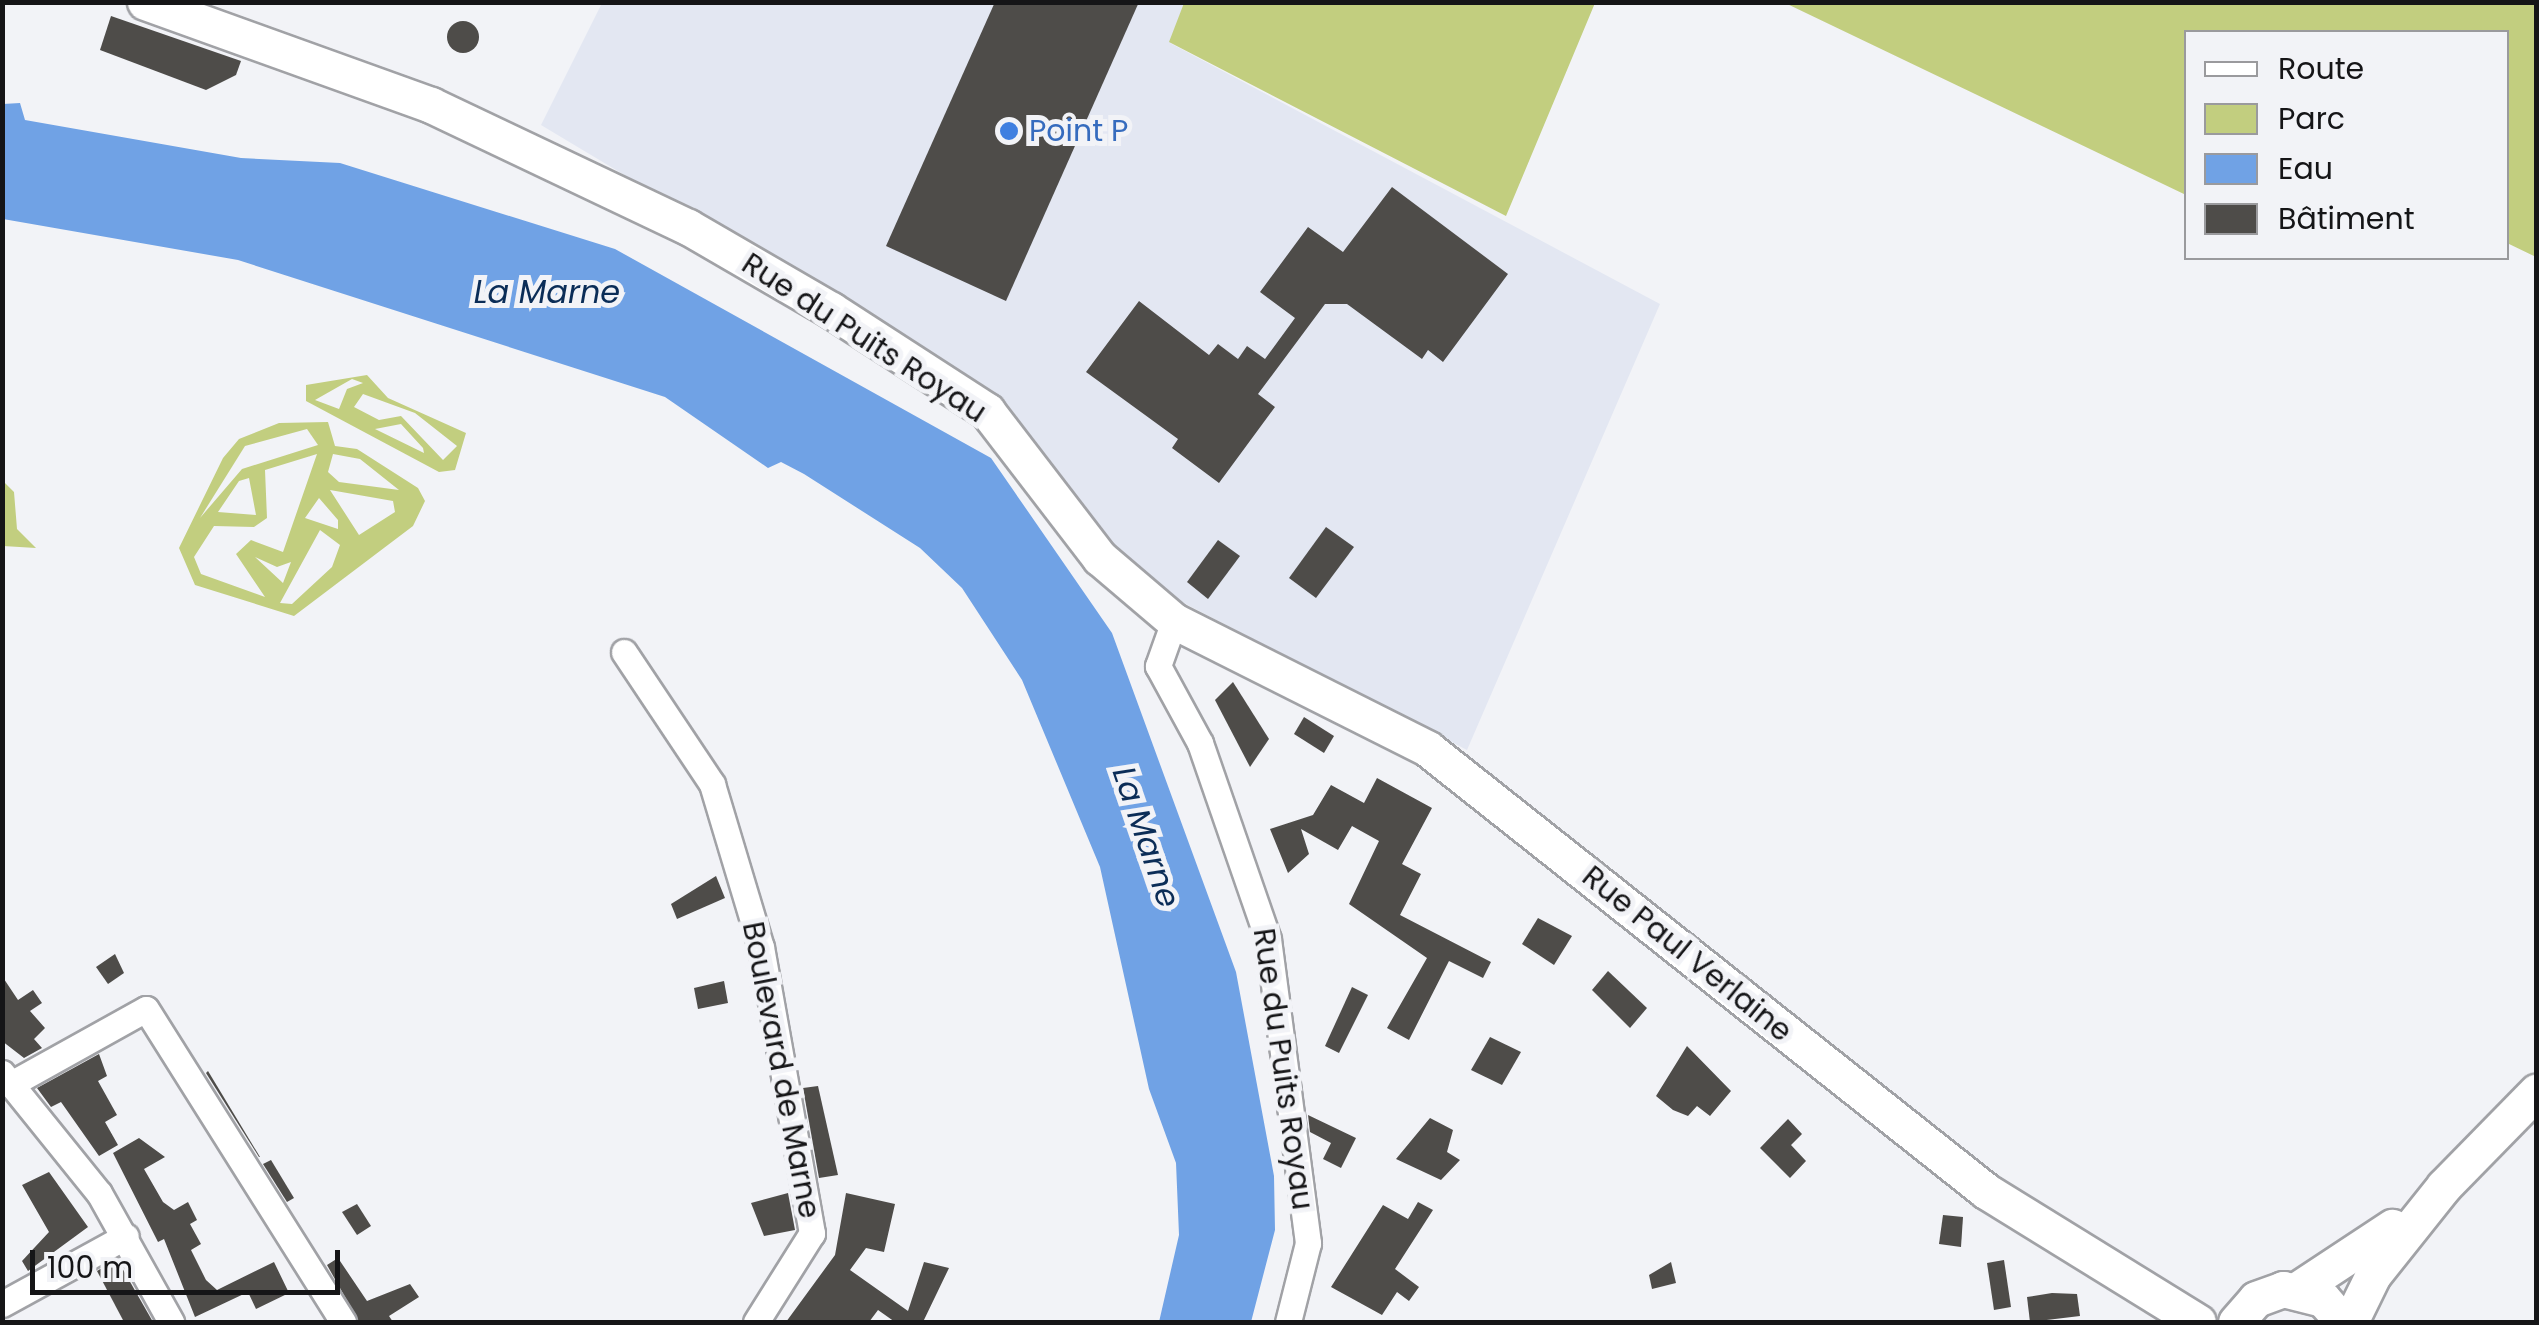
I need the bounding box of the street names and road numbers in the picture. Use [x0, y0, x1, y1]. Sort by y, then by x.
street label: Rue du Puits Royau [735, 246, 993, 430]
street label: Rue Paul Verlaine [1575, 858, 1799, 1050]
street label: Boulevard de Marne [735, 919, 827, 1221]
street label: Rue du Puits Royau [1245, 926, 1321, 1212]

